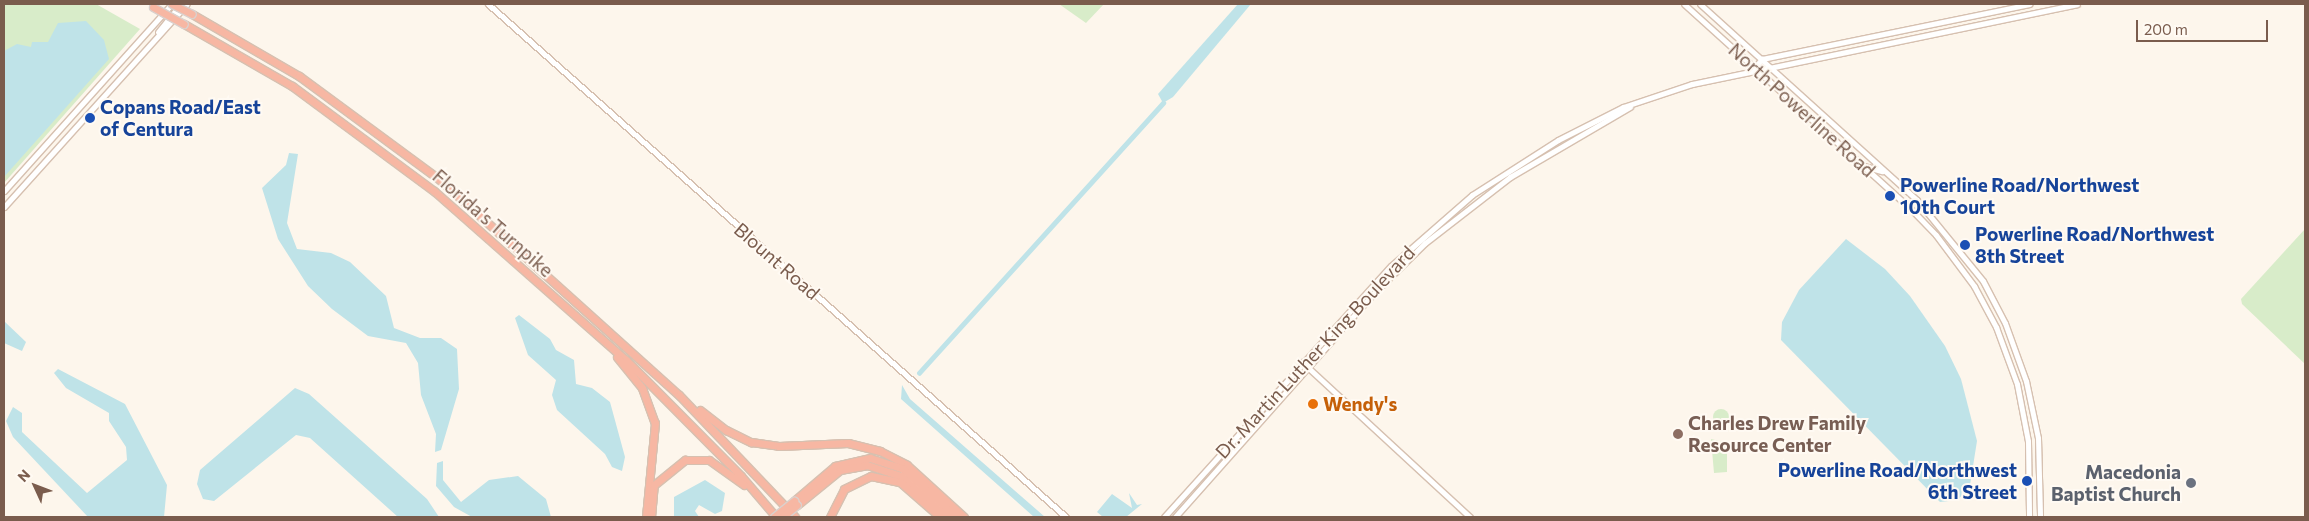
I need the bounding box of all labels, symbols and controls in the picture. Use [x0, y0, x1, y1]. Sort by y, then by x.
scale bar [2139, 10, 2272, 42]
text: 200 m [2144, 20, 2188, 38]
street label: North Powerline Road [1724, 38, 1880, 182]
place label: Copans Road/East of Centura [100, 96, 261, 140]
marker: Copans Road/East of Centura [84, 112, 96, 124]
street label: Florida's Turnpike [428, 164, 558, 282]
place label: Powerline Road/Northwest 10th Court [1900, 174, 2139, 218]
marker: Powerline Road/Northwest 10th Court [1884, 190, 1896, 202]
street label: Blount Road [730, 218, 824, 304]
place label: Powerline Road/Northwest 8th Street [1975, 223, 2214, 267]
marker: Powerline Road/Northwest 8th Street [1959, 239, 1971, 251]
street label: Dr. Martin Luther King Boulevard [1211, 241, 1419, 463]
place label: Wendy's [1323, 393, 1397, 415]
marker: Wendy's [1307, 398, 1319, 410]
place label: Charles Drew Family Resource Center [1688, 412, 1866, 456]
marker: Charles Drew Family Resource Center [1672, 428, 1684, 440]
place label: Powerline Road/Northwest 6th Street [1778, 459, 2017, 503]
north arrow [10, 461, 60, 511]
place label: Macedonia Baptist Church [2051, 461, 2181, 505]
text: N [14, 466, 33, 485]
marker: Powerline Road/Northwest 6th Street [2021, 475, 2033, 487]
marker: Macedonia Baptist Church [2185, 477, 2197, 489]

